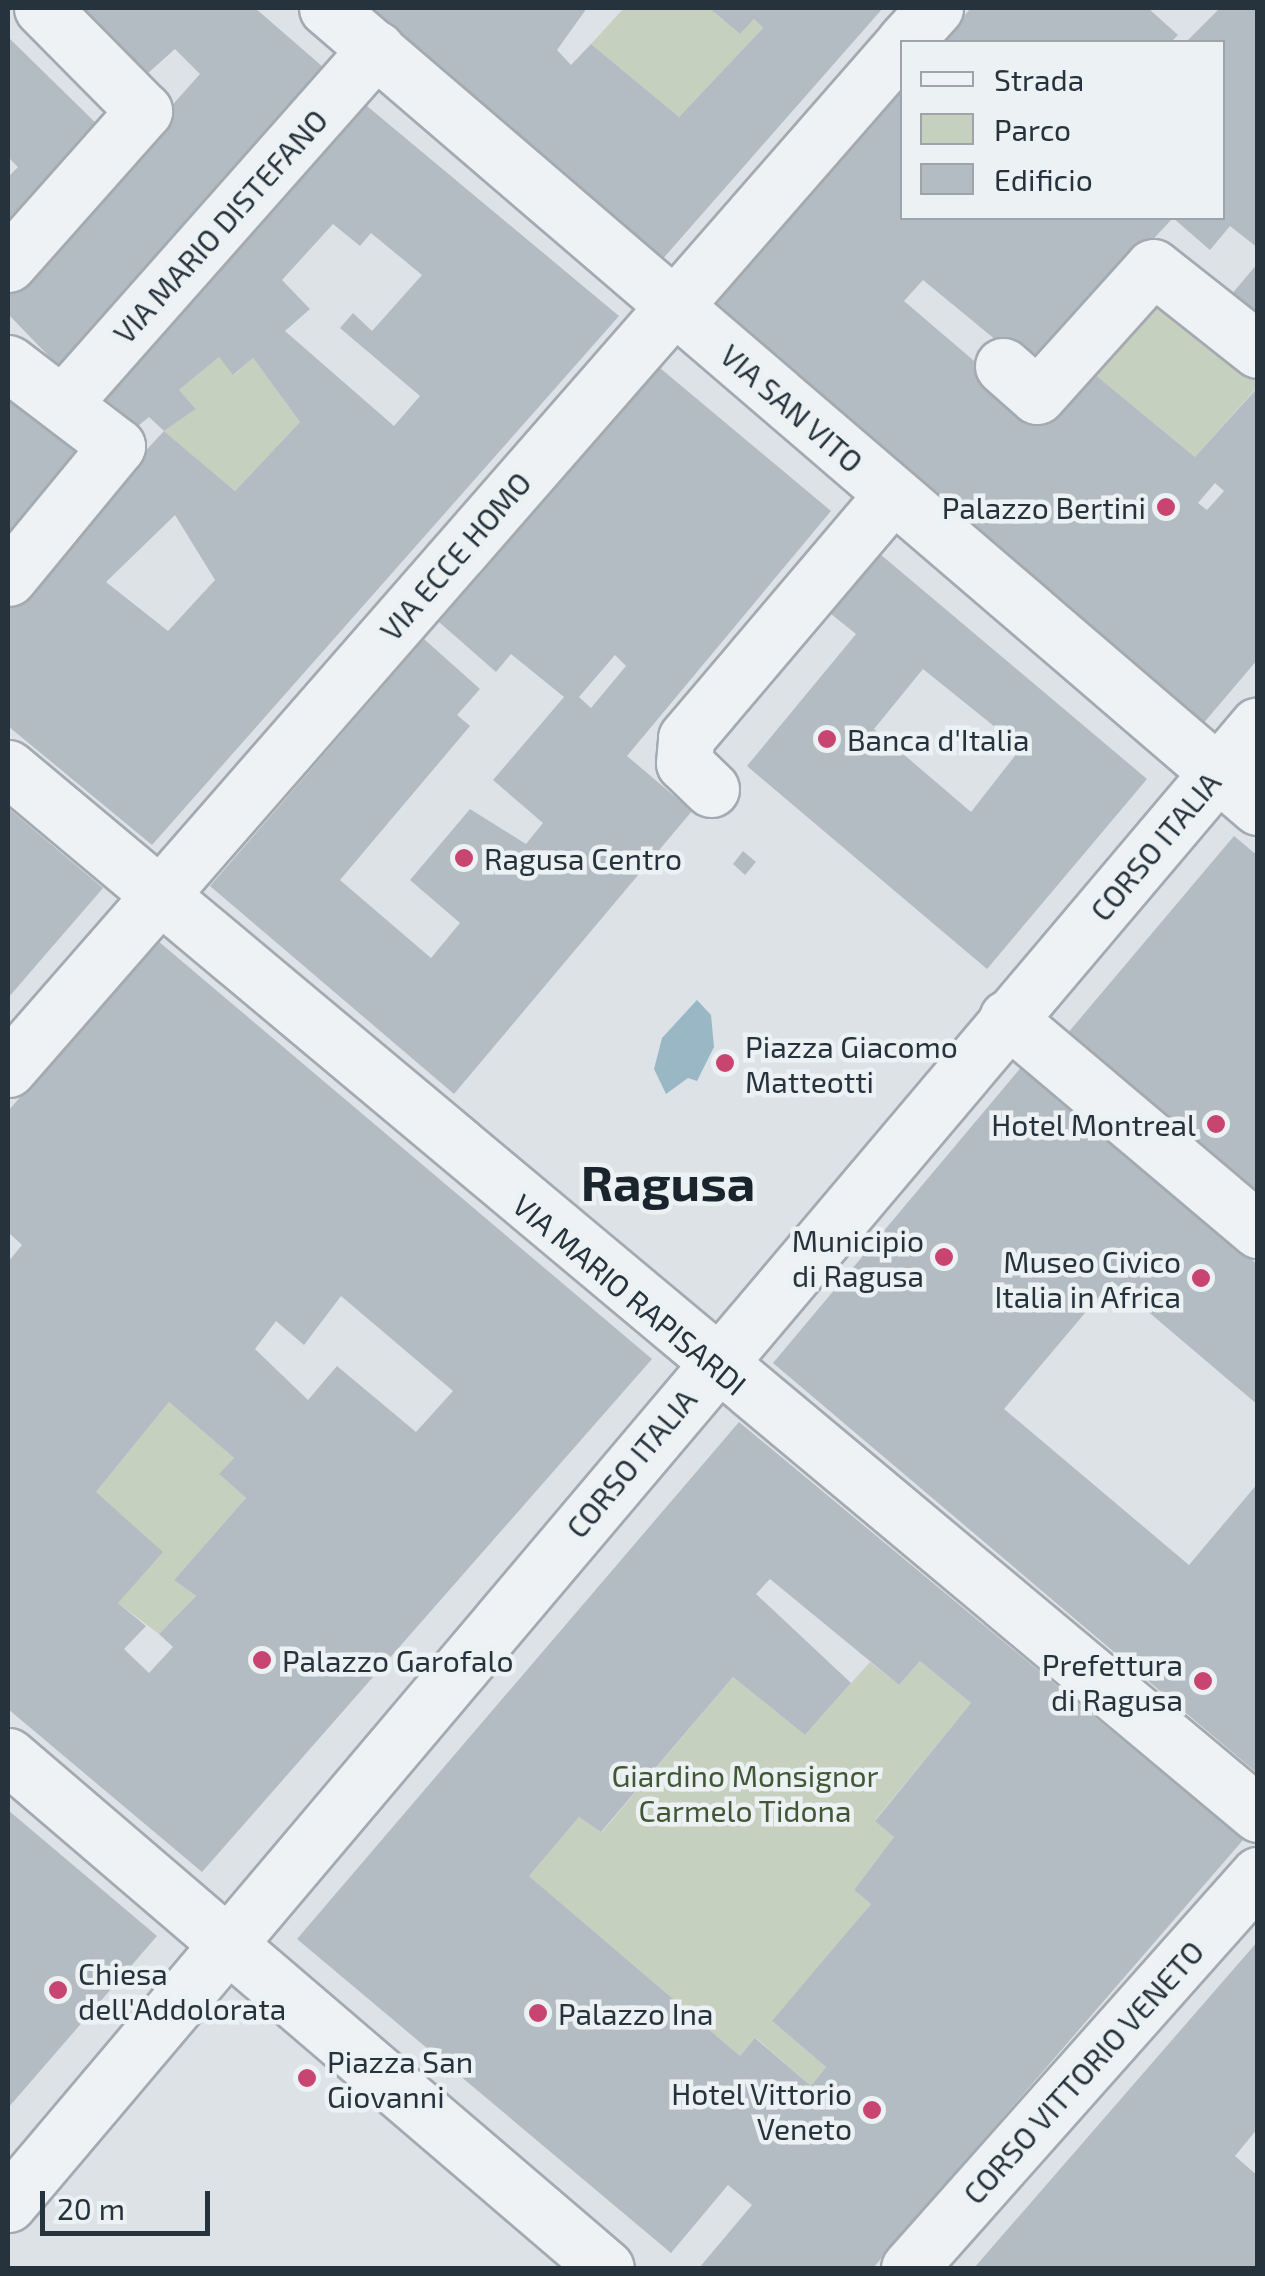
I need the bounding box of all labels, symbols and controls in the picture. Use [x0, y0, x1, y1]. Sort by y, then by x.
legend [900, 40, 1225, 220]
text: Strada [994, 61, 1084, 97]
street label: VIA MARIO DISTEFANO [105, 101, 335, 351]
text: Parco [994, 111, 1071, 147]
text: Edificio [994, 161, 1093, 197]
street label: VIA SAN VITO [713, 336, 871, 480]
street label: VIA ECCE HOMO [372, 464, 538, 648]
place label: Palazzo Bertini [942, 489, 1146, 525]
marker: Palazzo Bertini [1155, 496, 1177, 518]
place label: Banca d'Italia [847, 721, 1029, 757]
marker: Banca d'Italia [816, 728, 838, 750]
street label: CORSO ITALIA [1082, 764, 1228, 928]
place label: Ragusa Centro [484, 840, 682, 876]
marker: Ragusa Centro [453, 847, 475, 869]
place label: Piazza Giacomo Matteotti [745, 1028, 958, 1098]
marker: Piazza Giacomo Matteotti [714, 1052, 736, 1074]
place label: Hotel Montreal [990, 1106, 1196, 1142]
marker: Hotel Montreal [1205, 1113, 1227, 1135]
district label: Ragusa [581, 1152, 755, 1212]
street label: VIA MARIO RAPISARDI [506, 1186, 754, 1402]
place label: Municipio di Ragusa [792, 1222, 924, 1292]
place label: Museo Civico Italia in Africa [994, 1243, 1181, 1314]
marker: Municipio di Ragusa [933, 1246, 955, 1268]
marker: Museo Civico Italia in Africa [1190, 1267, 1212, 1289]
street label: CORSO ITALIA [558, 1381, 704, 1545]
place label: Palazzo Garofalo [282, 1642, 514, 1678]
place label: Prefettura di Ragusa [1042, 1646, 1183, 1716]
marker: Palazzo Garofalo [251, 1649, 273, 1671]
marker: Prefettura di Ragusa [1192, 1670, 1214, 1692]
park label: Giardino Monsignor Carmelo Tidona [612, 1757, 878, 1828]
street label: CORSO VITTORIO VENETO [955, 1933, 1211, 2211]
place label: Chiesa dell'Addolorata [78, 1955, 286, 2026]
marker: Chiesa dell'Addolorata [47, 1979, 69, 2001]
place label: Palazzo Ina [558, 1995, 713, 2031]
marker: Palazzo Ina [527, 2002, 549, 2024]
place label: Piazza San Giovanni [327, 2043, 473, 2114]
marker: Piazza San Giovanni [296, 2067, 318, 2089]
place label: Hotel Vittorio Veneto [670, 2075, 852, 2146]
marker: Hotel Vittorio Veneto [861, 2099, 883, 2121]
scale bar [45, 2171, 215, 2233]
text: 20 m [57, 2190, 125, 2226]

